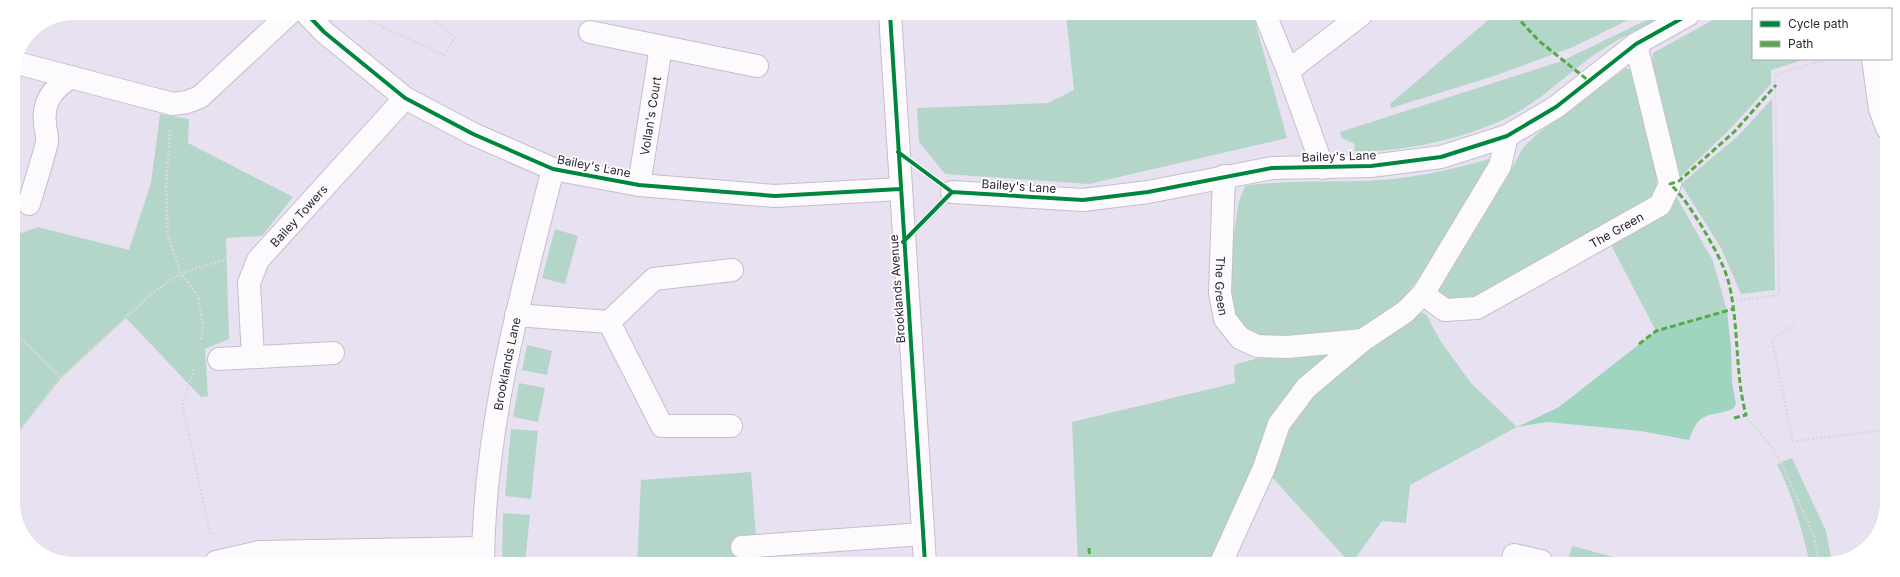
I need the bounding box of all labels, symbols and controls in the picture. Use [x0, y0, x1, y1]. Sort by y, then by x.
legend [1752, 8, 1892, 60]
text: Cycle path [1788, 16, 1849, 31]
text: Path [1788, 36, 1813, 51]
street label: Vollan's Court [636, 75, 664, 156]
street label: Bailey's Lane [1301, 147, 1377, 165]
street label: Bailey's Lane [556, 151, 632, 181]
street label: Bailey's Lane [981, 176, 1057, 196]
street label: Bailey Towers [266, 181, 330, 250]
street label: The Green [1587, 208, 1646, 251]
street label: Brooklands Avenue [886, 234, 908, 344]
street label: The Green [1212, 256, 1232, 317]
street label: Brooklands Lane [490, 316, 523, 411]

